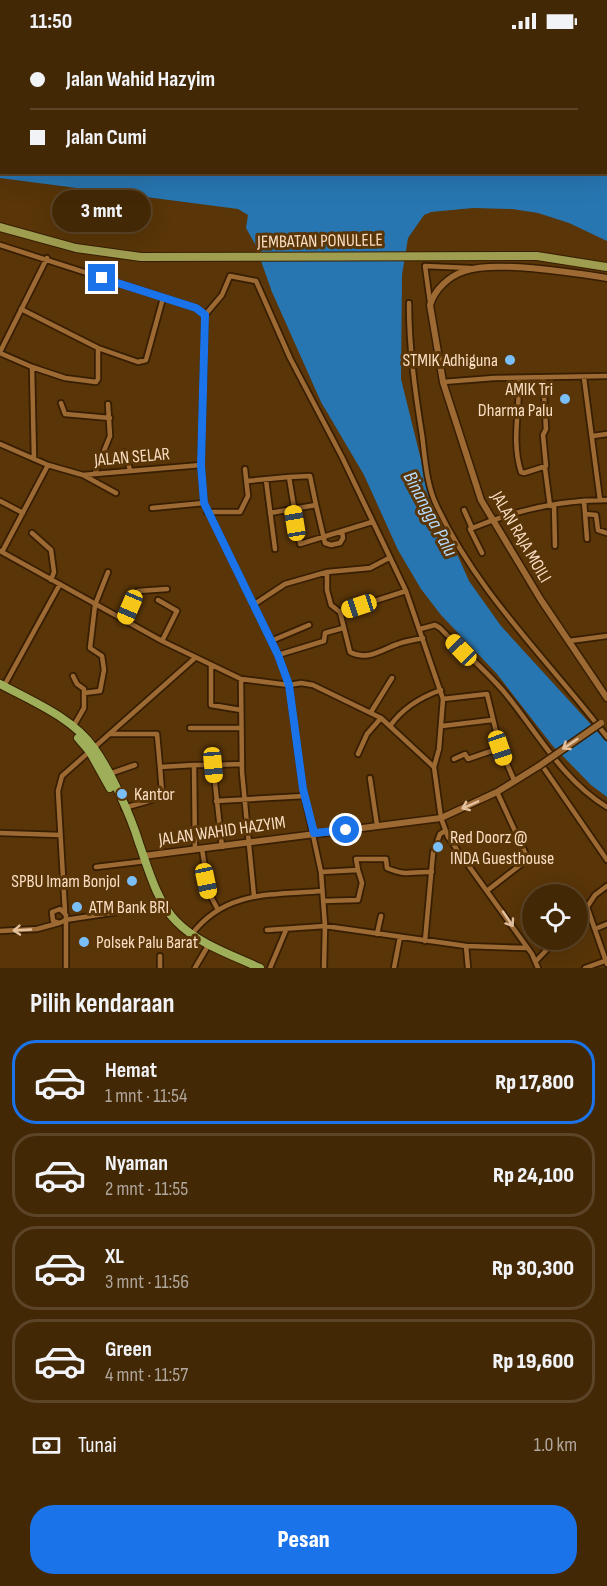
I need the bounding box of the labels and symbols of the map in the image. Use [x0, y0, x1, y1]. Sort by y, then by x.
callout: 3 mnt [52, 191, 152, 233]
street label: JEMBATAN PONULELE [256, 229, 383, 253]
route end [88, 264, 115, 291]
place label: STMIK Adhiguna [402, 350, 498, 371]
marker: STMIK Adhiguna [503, 353, 517, 367]
place label: AMIK Tri Dharma Palu [478, 379, 553, 421]
marker: AMIK Tri Dharma Palu [558, 392, 572, 406]
street label: JALAN SELAR [92, 443, 171, 471]
water label: Binangga Palu [398, 467, 463, 561]
street label: JALAN RAJA MOILI [486, 487, 556, 586]
car [283, 504, 307, 542]
car [115, 587, 145, 627]
car [339, 592, 379, 620]
car [442, 631, 480, 669]
car [486, 728, 514, 768]
one-way arrow [562, 738, 578, 750]
car [202, 746, 224, 784]
place label: Kantor [134, 784, 175, 805]
marker: Kantor [115, 787, 129, 801]
one-way arrow [461, 800, 479, 812]
street label: JALAN WAHID HAZYIM [156, 812, 287, 850]
route start [332, 816, 359, 843]
place label: Red Doorz @ INDA Guesthouse [450, 827, 554, 869]
marker: Red Doorz @ INDA Guesthouse [431, 840, 445, 854]
car [193, 862, 219, 900]
place label: SPBU Imam Bonjol [11, 871, 120, 892]
marker: SPBU Imam Bonjol [125, 874, 139, 888]
place label: ATM Bank BRI [88, 897, 169, 918]
marker: ATM Bank BRI [70, 900, 84, 914]
one-way arrow [502, 910, 514, 927]
one-way arrow [12, 925, 32, 936]
place label: Polsek Palu Barat [96, 932, 199, 953]
marker: Polsek Palu Barat [77, 935, 91, 949]

